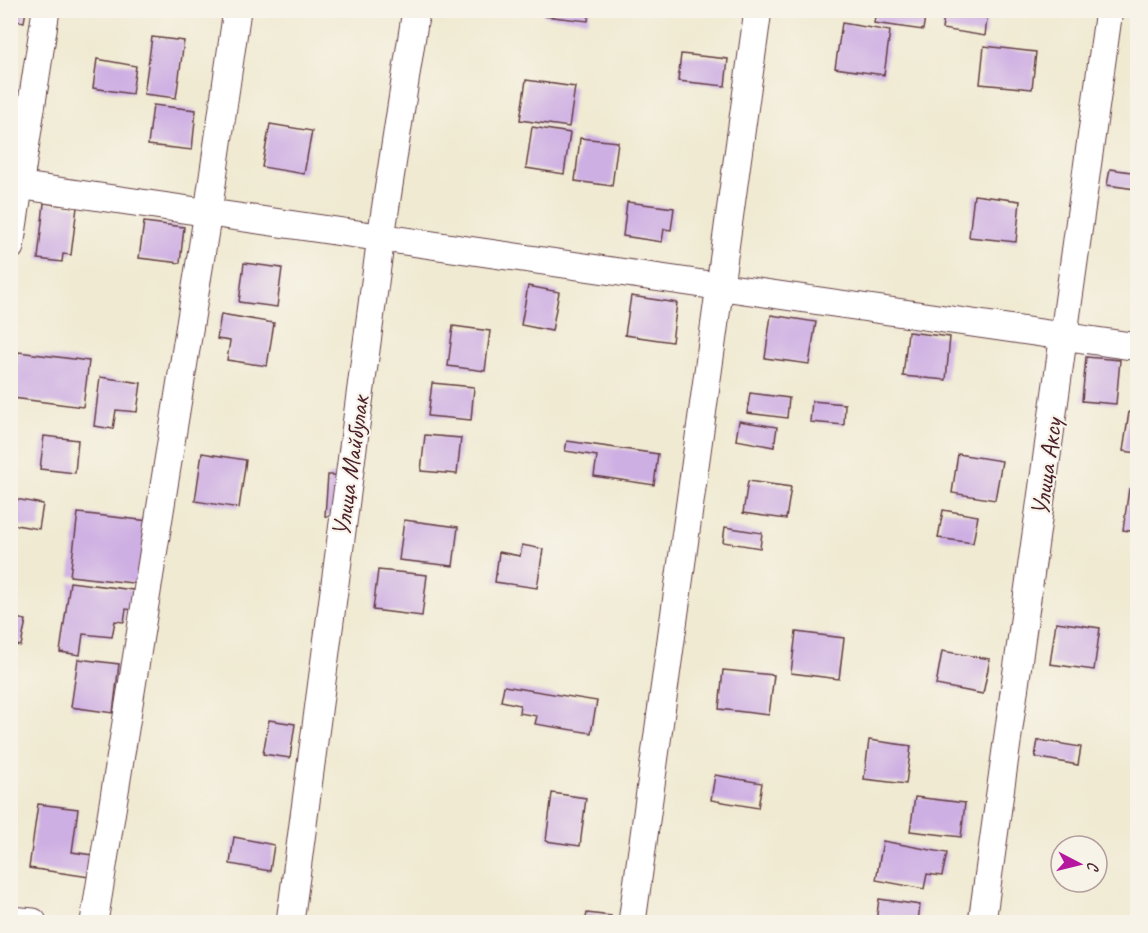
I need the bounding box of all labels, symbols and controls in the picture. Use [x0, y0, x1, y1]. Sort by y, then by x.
street label: Улица Майбулак [324, 392, 377, 539]
street label: Улица Аксу [1023, 414, 1070, 518]
north arrow [1049, 834, 1109, 894]
text: С [1082, 861, 1103, 873]

